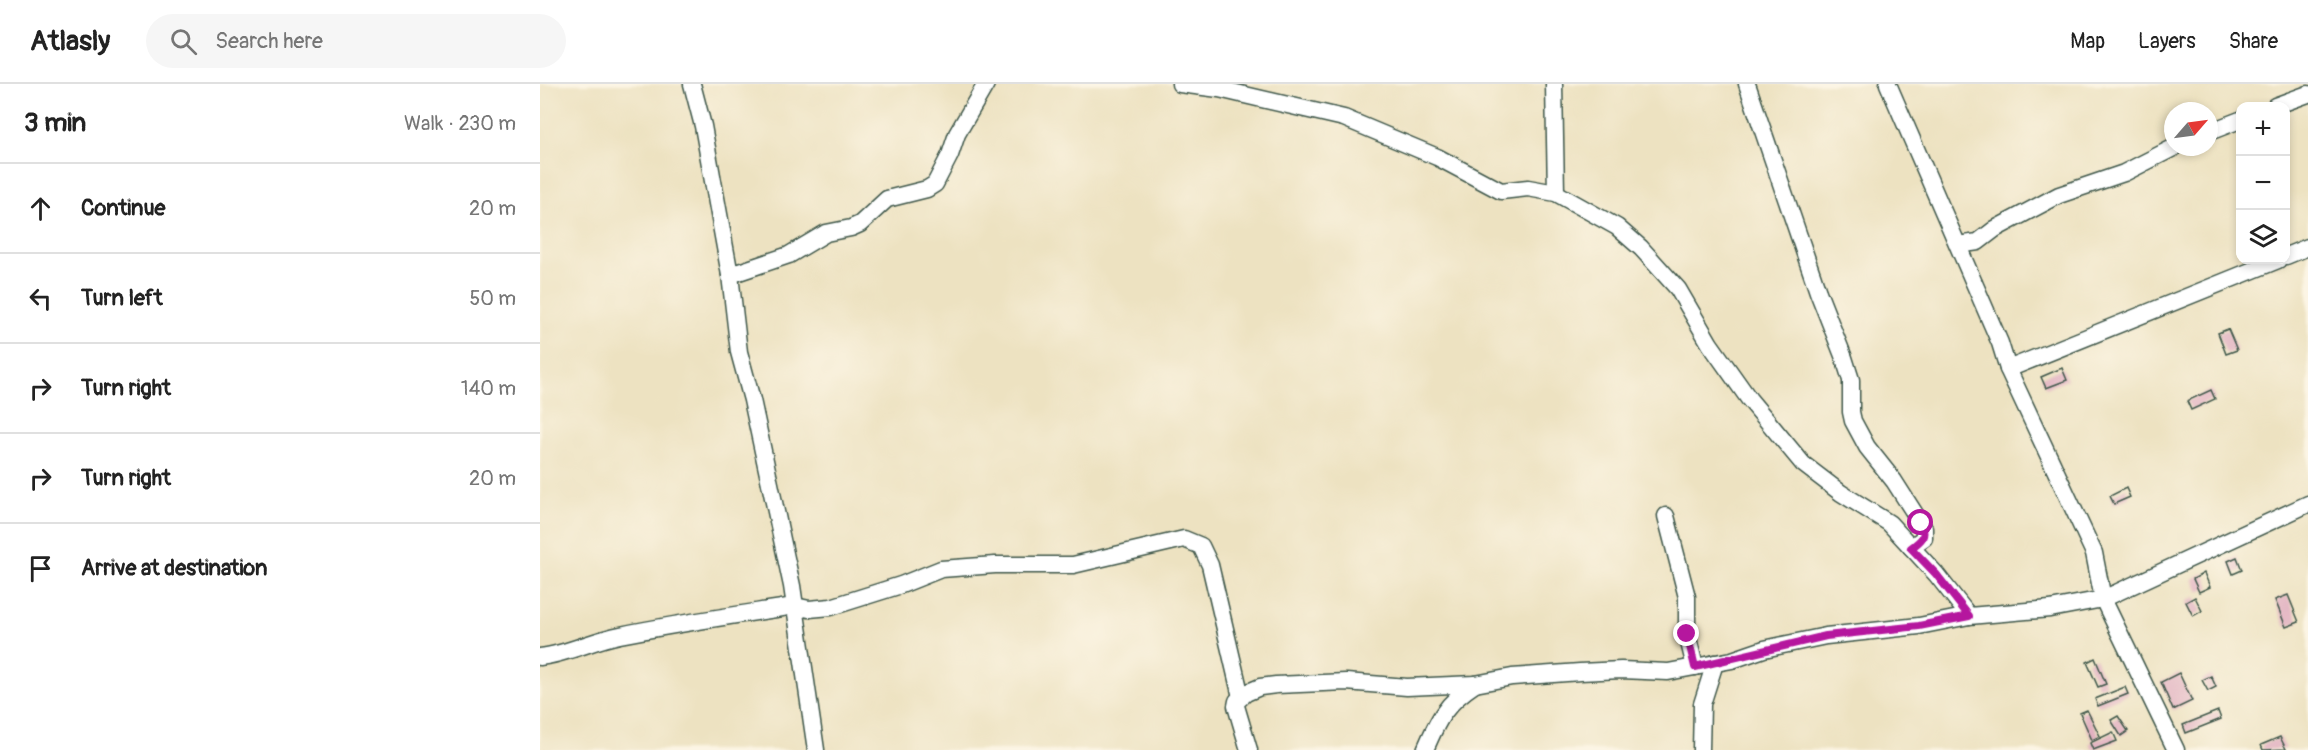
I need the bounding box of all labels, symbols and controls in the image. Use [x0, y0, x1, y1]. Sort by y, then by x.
search box [146, 14, 566, 68]
text: Atlasly [30, 24, 110, 59]
icon: search [167, 25, 200, 58]
text: Search here [215, 27, 323, 55]
text: Map [2070, 28, 2105, 55]
text: Layers [2138, 28, 2196, 55]
text: Share [2229, 28, 2278, 55]
north arrow [2164, 102, 2218, 156]
map controls [2236, 102, 2290, 264]
button: + [2236, 102, 2290, 156]
text: 3 min [24, 107, 86, 139]
text: Walk · 230 m [404, 111, 516, 136]
button: − [2236, 156, 2290, 210]
icon: ahead [24, 192, 57, 225]
text: Continue [81, 194, 165, 222]
text: 20 m [469, 196, 516, 221]
button: layers [2236, 210, 2290, 264]
icon: left [24, 282, 57, 315]
text: Turn left [81, 284, 163, 312]
text: 50 m [469, 286, 516, 311]
icon: right [24, 372, 57, 405]
text: Turn right [81, 374, 171, 402]
text: 140 m [461, 376, 516, 401]
icon: right [24, 462, 57, 495]
text: Turn right [81, 464, 171, 492]
text: 20 m [469, 466, 516, 491]
route start [1907, 509, 1933, 535]
icon: arrive [24, 552, 57, 585]
text: Arrive at destination [81, 554, 267, 582]
route end [1673, 620, 1699, 646]

